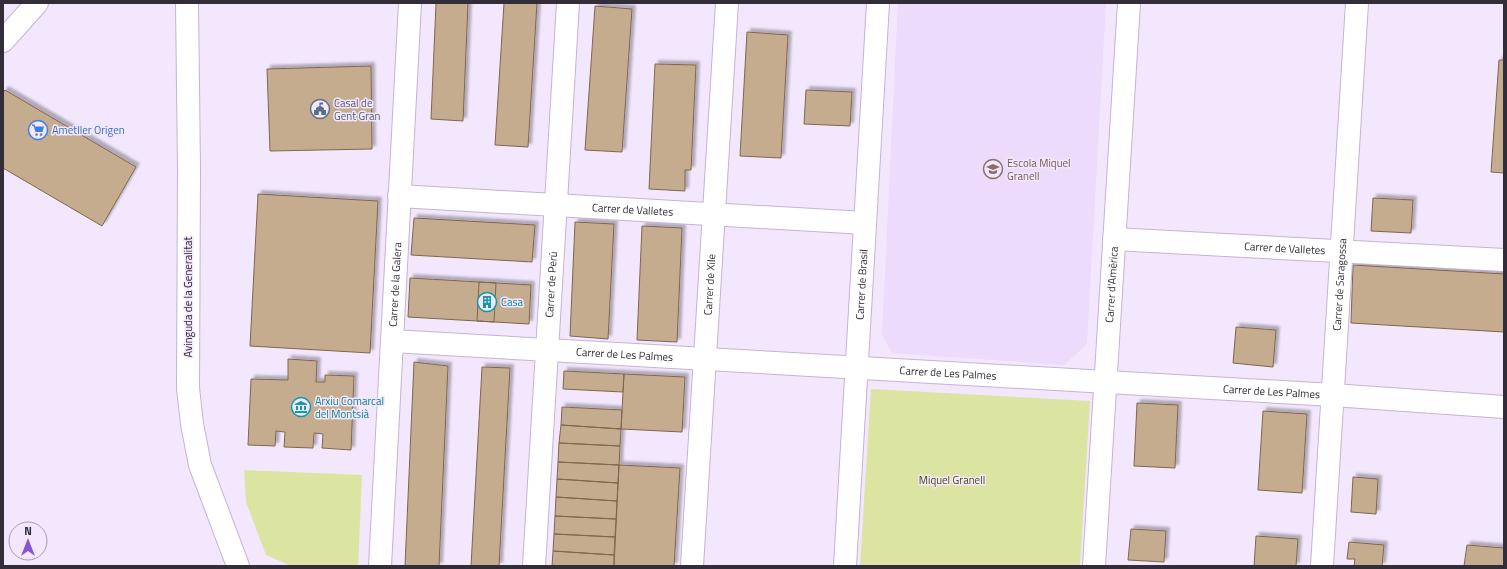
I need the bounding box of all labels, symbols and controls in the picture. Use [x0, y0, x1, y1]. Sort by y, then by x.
place label: Casal de Gent Gran [334, 95, 381, 124]
public building icon: Casal de Gent Gran [309, 98, 331, 120]
supermarket icon: Ametller Origen [27, 119, 49, 141]
place label: Ametller Origen [52, 122, 125, 138]
place label: Escola Miquel Granell [1007, 155, 1071, 184]
school or university icon: Escola Miquel Granell [982, 158, 1004, 180]
street label: Carrer de Valletes [591, 199, 674, 220]
street label: Avinguda de la Generalitat [180, 236, 196, 357]
street label: Carrer de Saragossa [1329, 237, 1350, 331]
street label: Carrer de Valletes [1244, 238, 1326, 258]
street label: Carrer de la Galera [385, 241, 405, 327]
street label: Carrer d'Amèrica [1101, 245, 1122, 323]
street label: Carrer de Brasil [851, 249, 872, 320]
street label: Carrer de Perú [541, 251, 561, 318]
street label: Carrer de Xile [700, 253, 719, 316]
building icon: Casa [476, 291, 498, 313]
place label: Casa [501, 294, 524, 310]
street label: Carrer de Les Palmes [576, 344, 674, 365]
street label: Carrer de Les Palmes [899, 362, 997, 384]
street label: Carrer de Les Palmes [1222, 381, 1321, 402]
place label: Arxiu Comarcal del Montsià [315, 393, 384, 422]
museum icon: Arxiu Comarcal del Montsià [290, 396, 312, 418]
park label: Miquel Granell [919, 472, 985, 488]
north arrow [8, 521, 48, 561]
text: N [24, 523, 32, 539]

